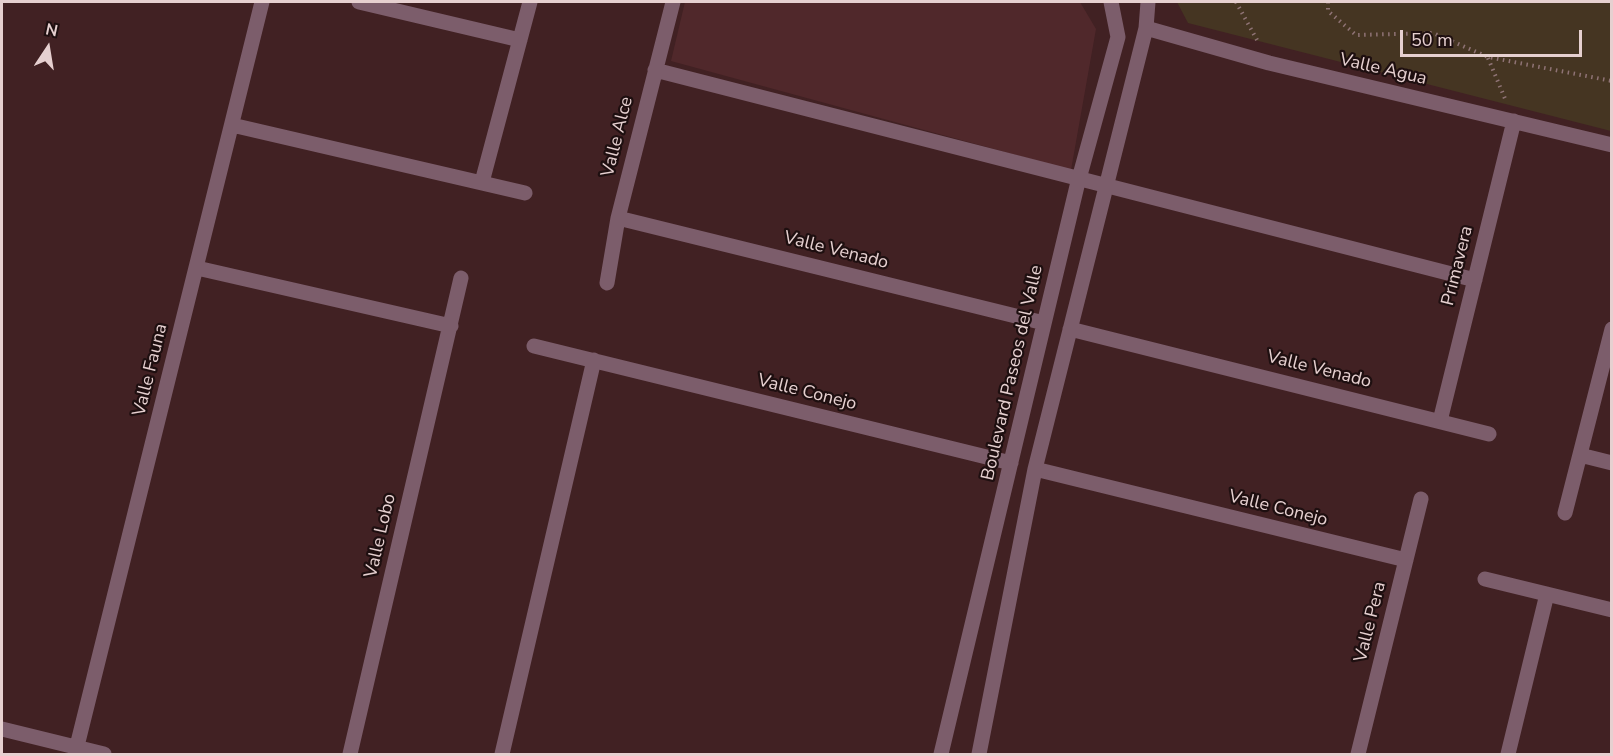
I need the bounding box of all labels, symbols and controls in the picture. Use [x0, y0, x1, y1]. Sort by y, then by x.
north arrow [18, 18, 78, 78]
text: N [44, 18, 60, 42]
scale bar [1403, 18, 1584, 56]
text: 50 m [1411, 28, 1453, 52]
street label: Valle Agua [1337, 49, 1429, 91]
street label: Valle Alce [598, 95, 638, 179]
street label: Primavera [1438, 224, 1478, 308]
street label: Valle Venado [782, 228, 890, 274]
street label: Boulevard Paseos del Valle [978, 263, 1048, 483]
street label: Valle Fauna [129, 322, 173, 418]
street label: Valle Venado [1265, 347, 1373, 393]
street label: Valle Conejo [755, 370, 859, 416]
street label: Valle Conejo [1226, 486, 1330, 532]
street label: Valle Lobo [361, 492, 401, 580]
street label: Valle Pera [1351, 580, 1391, 664]

